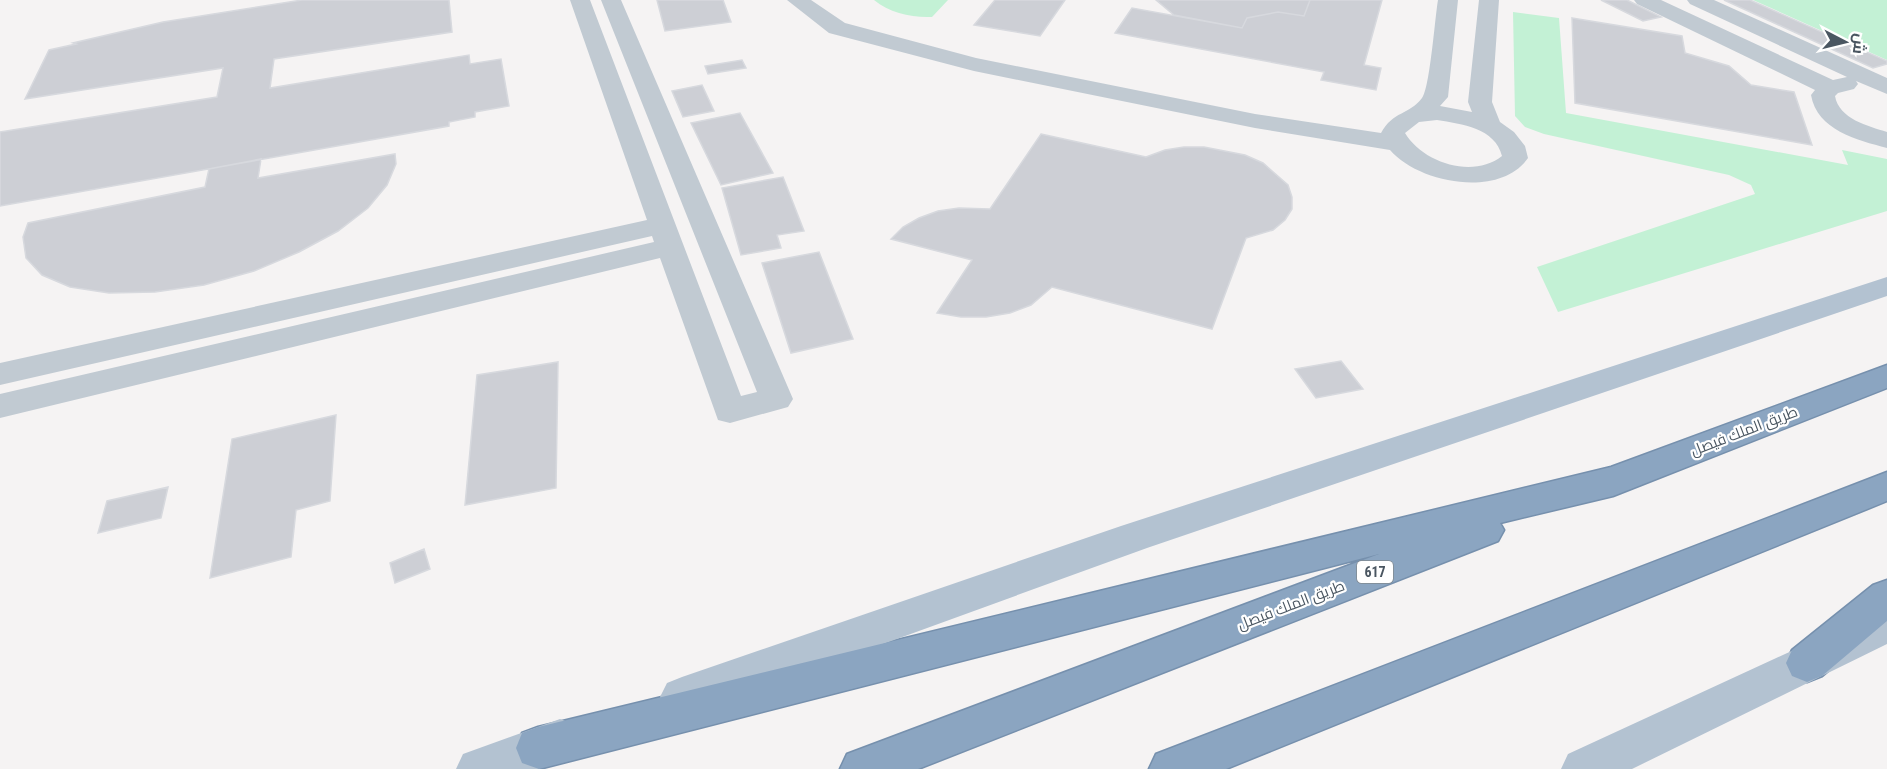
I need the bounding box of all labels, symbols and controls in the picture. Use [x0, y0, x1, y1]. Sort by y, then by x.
north arrow [1815, 12, 1875, 72]
text: ش [1849, 32, 1870, 55]
street label: طريق الملك فيصل [1688, 402, 1800, 461]
road number: 617 [1357, 561, 1393, 583]
street label: طريق الملك فيصل [1235, 576, 1347, 635]

